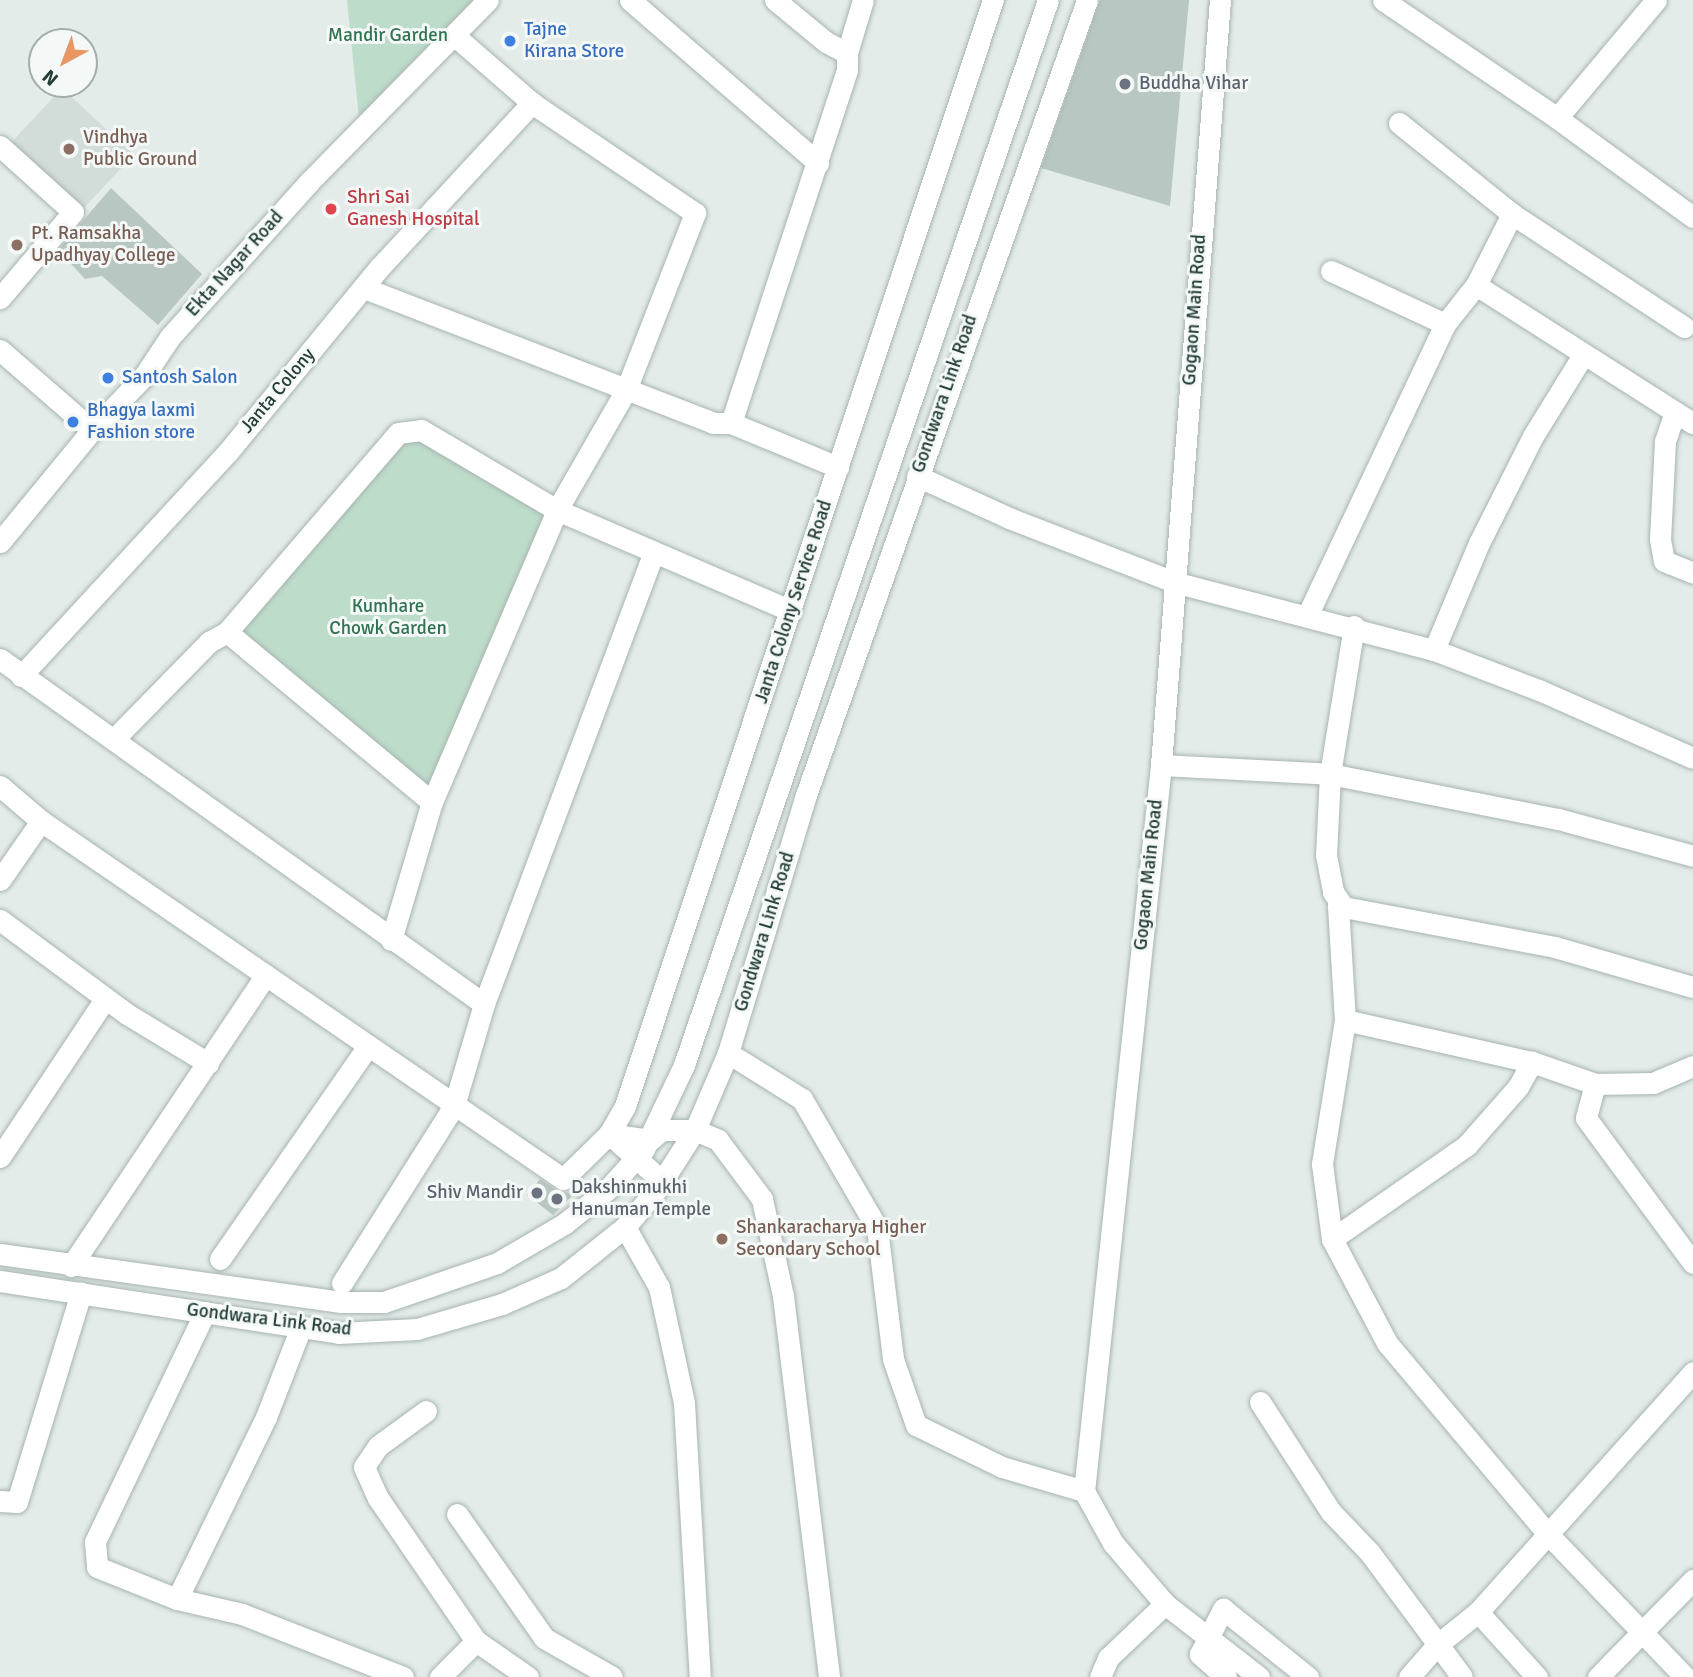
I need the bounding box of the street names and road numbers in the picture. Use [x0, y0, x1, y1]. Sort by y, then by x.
street label: Ekta Nagar Road [181, 206, 289, 322]
street label: Gogaon Main Road [1178, 234, 1212, 386]
street label: Gondwara Link Road [907, 312, 983, 476]
street label: Janta Colony [236, 344, 320, 438]
street label: Janta Colony Service Road [750, 497, 838, 707]
street label: Gogaon Main Road [1130, 798, 1168, 952]
street label: Gondwara Link Road [730, 849, 800, 1015]
street label: Gondwara Link Road [185, 1299, 353, 1341]

